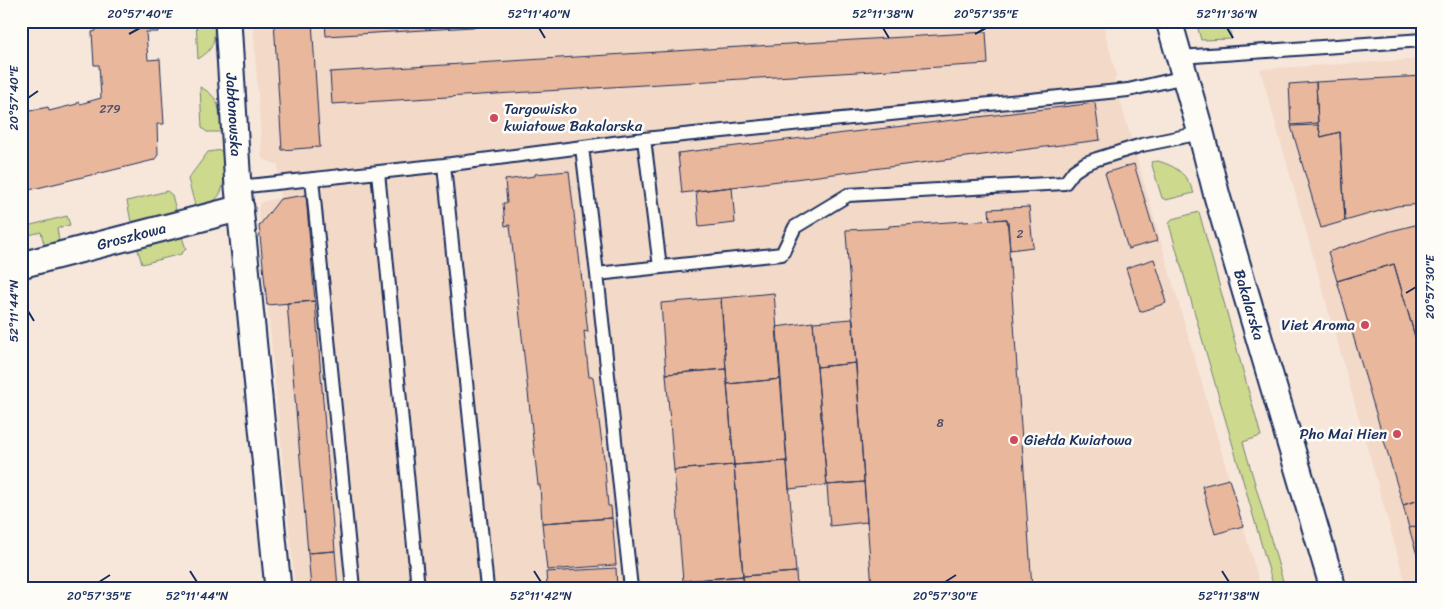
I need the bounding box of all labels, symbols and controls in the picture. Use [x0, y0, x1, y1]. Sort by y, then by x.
text: 20°57'40"E [107, 3, 174, 25]
text: 52°11'40"N [508, 3, 571, 25]
text: 52°11'38"N [852, 3, 914, 25]
text: 20°57'35"E [954, 3, 1019, 25]
text: 52°11'36"N [1197, 3, 1258, 25]
text: 20°57'40"E [3, 64, 25, 131]
street label: Jabłonowska [218, 71, 249, 158]
place label: Targowisko kwiatowe Bakalarska [504, 96, 643, 139]
house number: 279 [99, 98, 121, 120]
marker: Targowisko kwiatowe Bakalarska [488, 112, 500, 124]
street label: Groszkowa [94, 215, 169, 258]
house number: 2 [1017, 223, 1024, 245]
text: 20°57'30"E [1419, 254, 1441, 319]
street label: Bakalarska [1226, 266, 1272, 344]
text: 52°11'44"N [3, 279, 25, 342]
place label: Viet Aroma [1281, 312, 1355, 338]
marker: Viet Aroma [1359, 319, 1371, 331]
house number: 8 [936, 412, 944, 434]
place label: Pho Mai Hien [1300, 421, 1387, 447]
place label: Giełda Kwiatowa [1024, 427, 1132, 453]
marker: Pho Mai Hien [1391, 428, 1403, 440]
marker: Giełda Kwiatowa [1008, 434, 1020, 446]
text: 20°57'35"E [67, 585, 132, 607]
text: 52°11'44"N [166, 585, 229, 607]
text: 52°11'42"N [510, 585, 573, 607]
text: 20°57'30"E [913, 585, 978, 607]
text: 52°11'38"N [1198, 585, 1260, 607]

